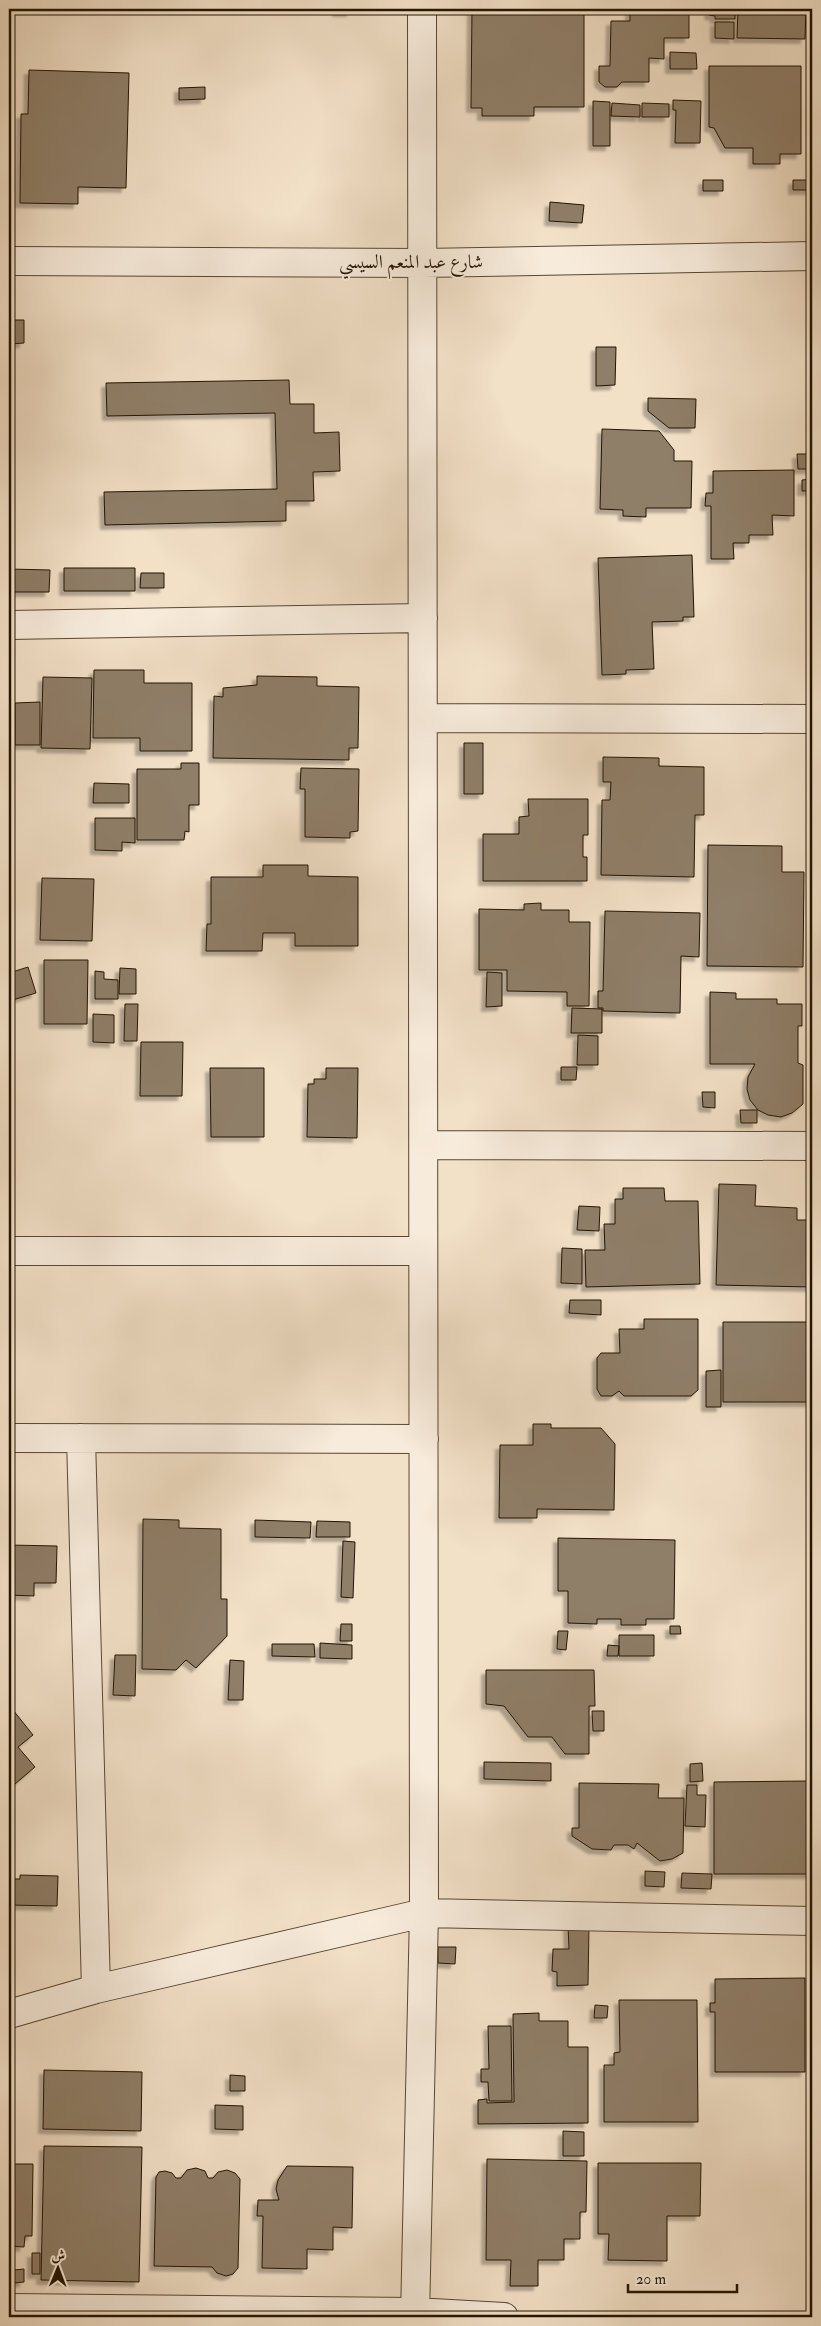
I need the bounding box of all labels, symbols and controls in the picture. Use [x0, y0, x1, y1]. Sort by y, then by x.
street label: شارع عبد المنعم السيسي [339, 250, 483, 280]
north arrow [32, 2244, 82, 2294]
text: ش [51, 2247, 65, 2264]
scale bar [628, 2261, 737, 2293]
text: 20 m [636, 2270, 666, 2289]

